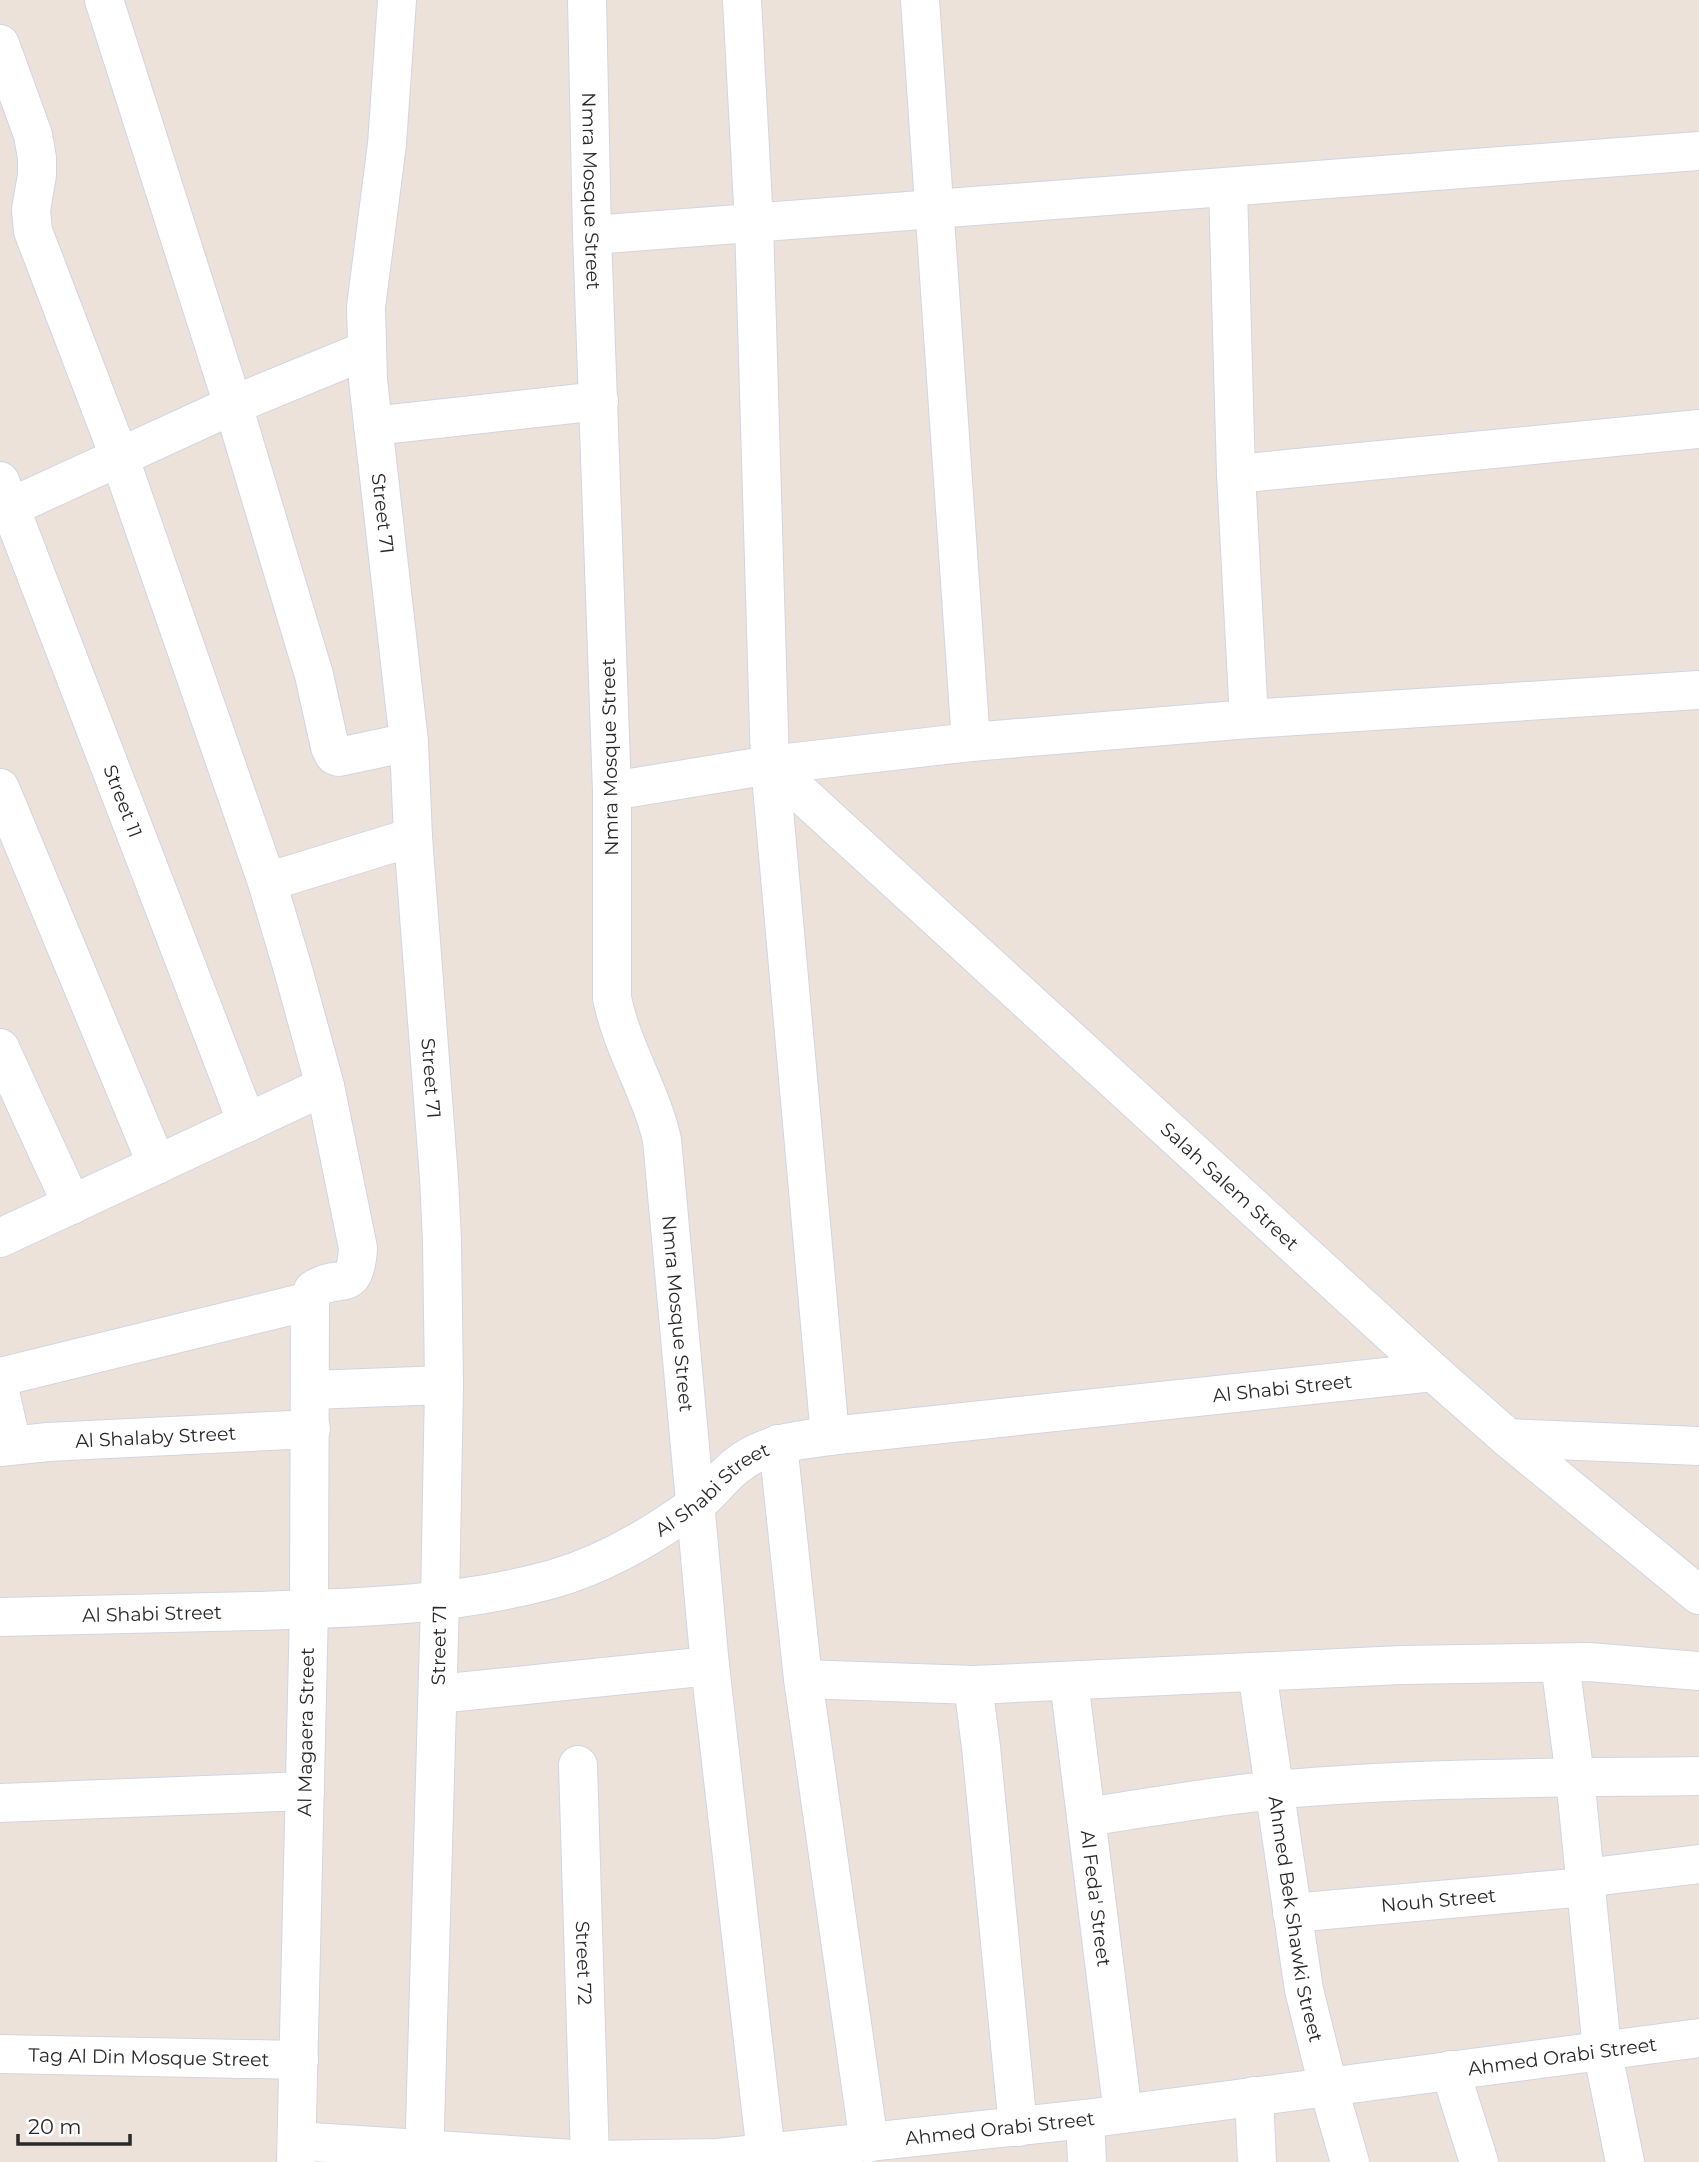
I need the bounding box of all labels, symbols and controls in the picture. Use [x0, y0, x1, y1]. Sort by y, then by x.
street label: Nmra Mosque Street [577, 92, 605, 290]
street label: Street 71 [367, 472, 399, 555]
street label: Nmra Mosque Street [597, 658, 623, 856]
street label: Street 11 [99, 761, 148, 841]
street label: Street 71 [417, 1037, 446, 1119]
street label: Salah Salem Street [1156, 1117, 1304, 1255]
street label: Nmra Mosque Street [657, 1214, 698, 1413]
street label: Al Shabi Street [1211, 1369, 1353, 1407]
street label: Al Shalaby Street [75, 1421, 237, 1452]
street label: Al Shabi Street [650, 1437, 773, 1541]
street label: Al Shabi Street [82, 1600, 222, 1627]
street label: Street 71 [427, 1604, 451, 1686]
street label: Al Magaera Street [293, 1647, 319, 1817]
street label: Ahmed Bek Shawki Street [1264, 1794, 1328, 2045]
street label: Al Feda' Street [1076, 1829, 1116, 1968]
street label: Nouh Street [1380, 1883, 1497, 1917]
street label: Street 72 [571, 1920, 597, 2006]
street label: Ahmed Orabi Street [1466, 2032, 1658, 2080]
street label: Tag Al Din Mosque Street [28, 2043, 270, 2071]
scale bar [18, 2102, 130, 2146]
street label: Ahmed Orabi Street [904, 2106, 1096, 2150]
text: 20 m [28, 2114, 82, 2139]

